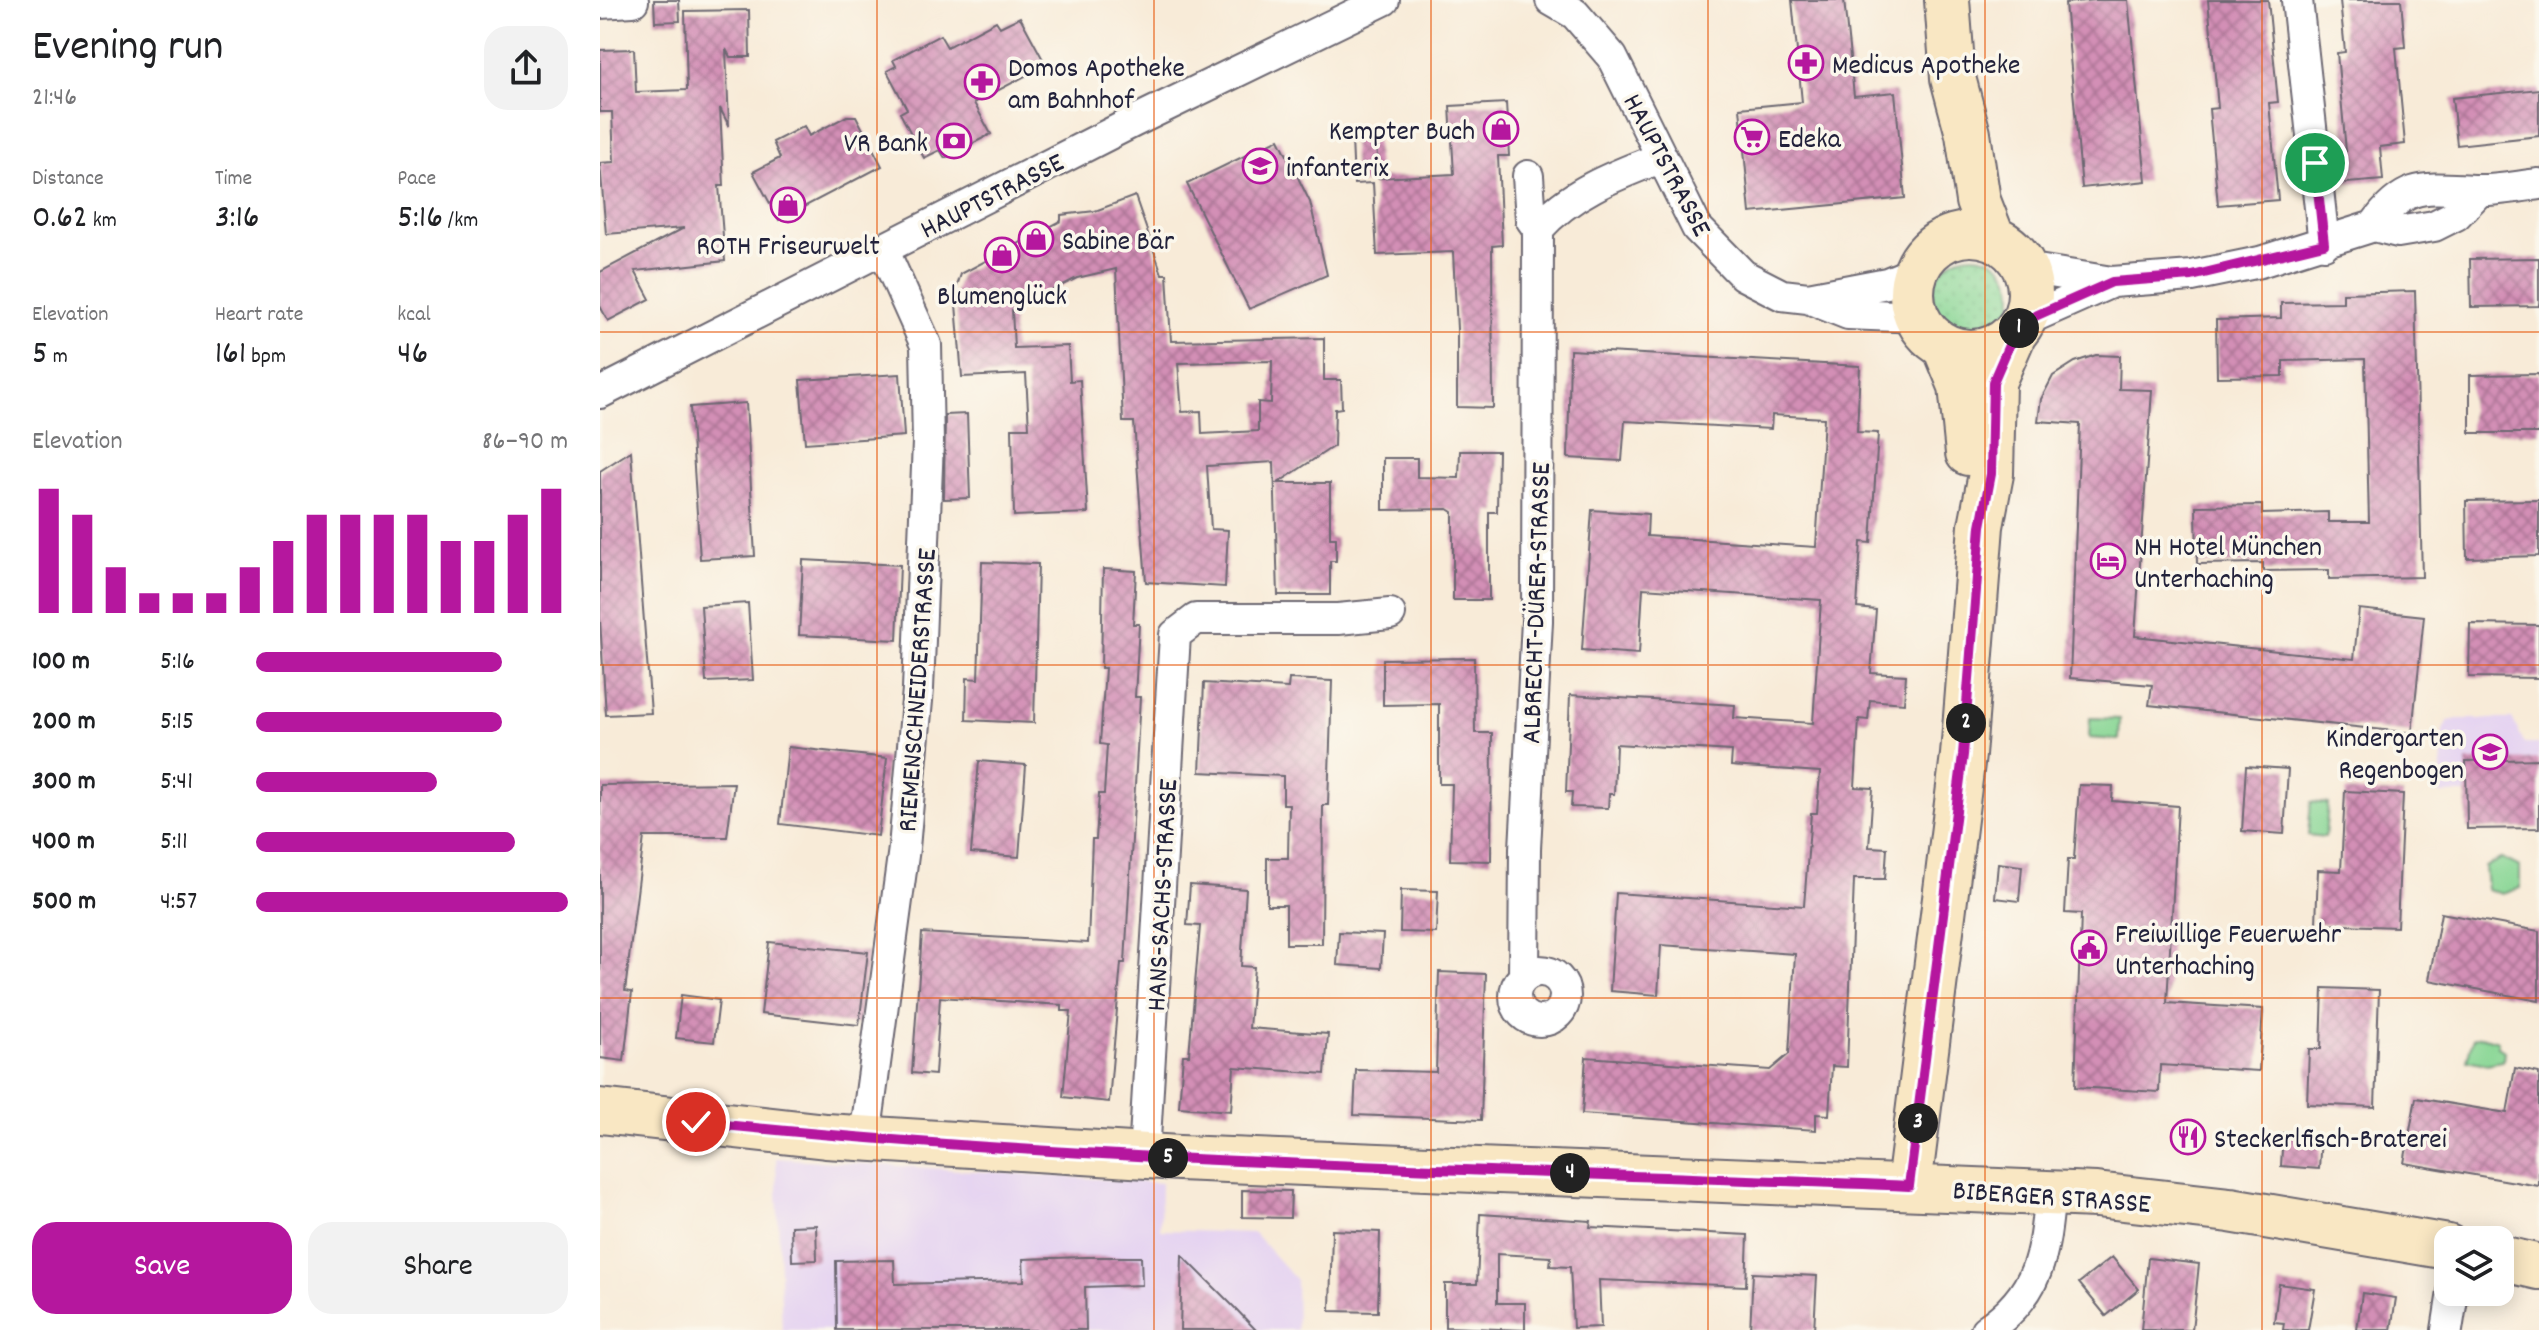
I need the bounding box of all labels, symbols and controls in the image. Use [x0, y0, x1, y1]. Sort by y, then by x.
text: Evening run [32, 18, 223, 81]
button: share [484, 26, 568, 110]
pharmacy icon: Medicus Apotheke [1787, 44, 1825, 82]
place label: Medicus Apotheke [1832, 48, 2020, 88]
place label: Domos Apotheke am Bahnhof [1008, 51, 1185, 123]
pharmacy icon: Domos Apotheke am Bahnhof [963, 63, 1001, 101]
text: 21:46 [32, 80, 77, 117]
street label: HAUPTSTRASSE [1610, 88, 1719, 245]
shop icon: Kempter Buch [1482, 110, 1520, 148]
place label: Kempter Buch [1329, 114, 1475, 154]
supermarket icon: Edeka [1733, 118, 1771, 156]
bank icon: VR Bank [935, 122, 973, 160]
place label: Edeka [1778, 122, 1842, 162]
place label: VR Bank [844, 126, 928, 166]
pin [2281, 129, 2349, 197]
icon: arrive [2293, 141, 2337, 185]
street label: HAUPTSTRASSE [914, 145, 1073, 252]
school or university icon: infanterix [1241, 147, 1279, 185]
place label: infanterix [1286, 151, 1389, 191]
text: Distance [32, 164, 104, 195]
text: Time [215, 164, 252, 195]
text: Pace [397, 164, 436, 195]
shop icon: ROTH Friseurwelt [769, 186, 807, 224]
text: 0.62 [32, 195, 88, 244]
text: 3:16 [215, 195, 260, 244]
text: 5:16 [397, 195, 443, 244]
text: km [88, 206, 117, 237]
text: /km [443, 206, 478, 237]
shop icon: Sabine Bär [1017, 220, 1055, 258]
place label: Sabine Bär [1062, 224, 1175, 264]
place label: ROTH Friseurwelt [696, 229, 880, 269]
shop icon: Blumenglück [983, 236, 1021, 274]
place label: Blumenglück [937, 279, 1067, 319]
text: Elevation [32, 300, 109, 331]
text: Heart rate [215, 300, 304, 331]
text: kcal [397, 300, 431, 331]
pin: 1 [1999, 308, 2039, 348]
text: 1 [2017, 312, 2021, 343]
text: 5 [32, 331, 48, 380]
text: 161 [215, 331, 246, 380]
text: 46 [397, 331, 428, 380]
text: m [48, 342, 68, 373]
text: bpm [246, 342, 286, 373]
text: Elevation [32, 424, 122, 461]
text: 86–90 m [482, 424, 568, 461]
street label: ALBRECHT-DÜRER-STRASSE [1514, 461, 1564, 745]
place label: NH Hotel München Unterhaching [2134, 530, 2322, 602]
hotel icon: NH Hotel München Unterhaching [2089, 542, 2127, 580]
street label: RIEMENSCHNEIDERSTRASSE [890, 547, 950, 834]
text: 100 m [32, 644, 90, 681]
text: 5:16 [160, 644, 195, 681]
pin: 2 [1946, 703, 1986, 743]
text: 200 m [32, 704, 96, 741]
text: 5:15 [160, 704, 194, 741]
text: 2 [1961, 707, 1971, 738]
place label: Kindergarten Regenbogen [2326, 721, 2464, 793]
school or university icon: Kindergarten Regenbogen [2471, 733, 2509, 771]
text: 300 m [32, 764, 96, 801]
text: 5:41 [160, 764, 193, 801]
street label: HANS-SACHS-STRASSE [1139, 778, 1191, 1013]
text: 400 m [32, 824, 95, 861]
text: 5:11 [160, 824, 188, 861]
text: 500 m [32, 884, 96, 921]
text: 4:57 [160, 884, 197, 921]
place label: Freiwillige Feuerwehr Unterhaching [2115, 917, 2342, 989]
public building icon: Freiwillige Feuerwehr Unterhaching [2070, 929, 2108, 967]
pin [662, 1088, 730, 1156]
icon: check [674, 1100, 718, 1144]
pin: 3 [1898, 1103, 1938, 1143]
text: 3 [1913, 1107, 1923, 1138]
restaurant icon: Steckerlfisch-Braterei [2169, 1118, 2207, 1156]
place label: Steckerlfisch-Braterei [2214, 1122, 2447, 1162]
pin: 5 [1148, 1138, 1188, 1178]
text: 5 [1163, 1142, 1173, 1173]
pin: 4 [1550, 1153, 1590, 1193]
text: 4 [1565, 1157, 1575, 1188]
street label: BIBERGER STRASSE [1951, 1173, 2152, 1227]
button: Save [32, 1222, 292, 1314]
button: Share [308, 1222, 568, 1314]
map controls [2434, 1226, 2514, 1306]
button: layers [2434, 1226, 2514, 1306]

